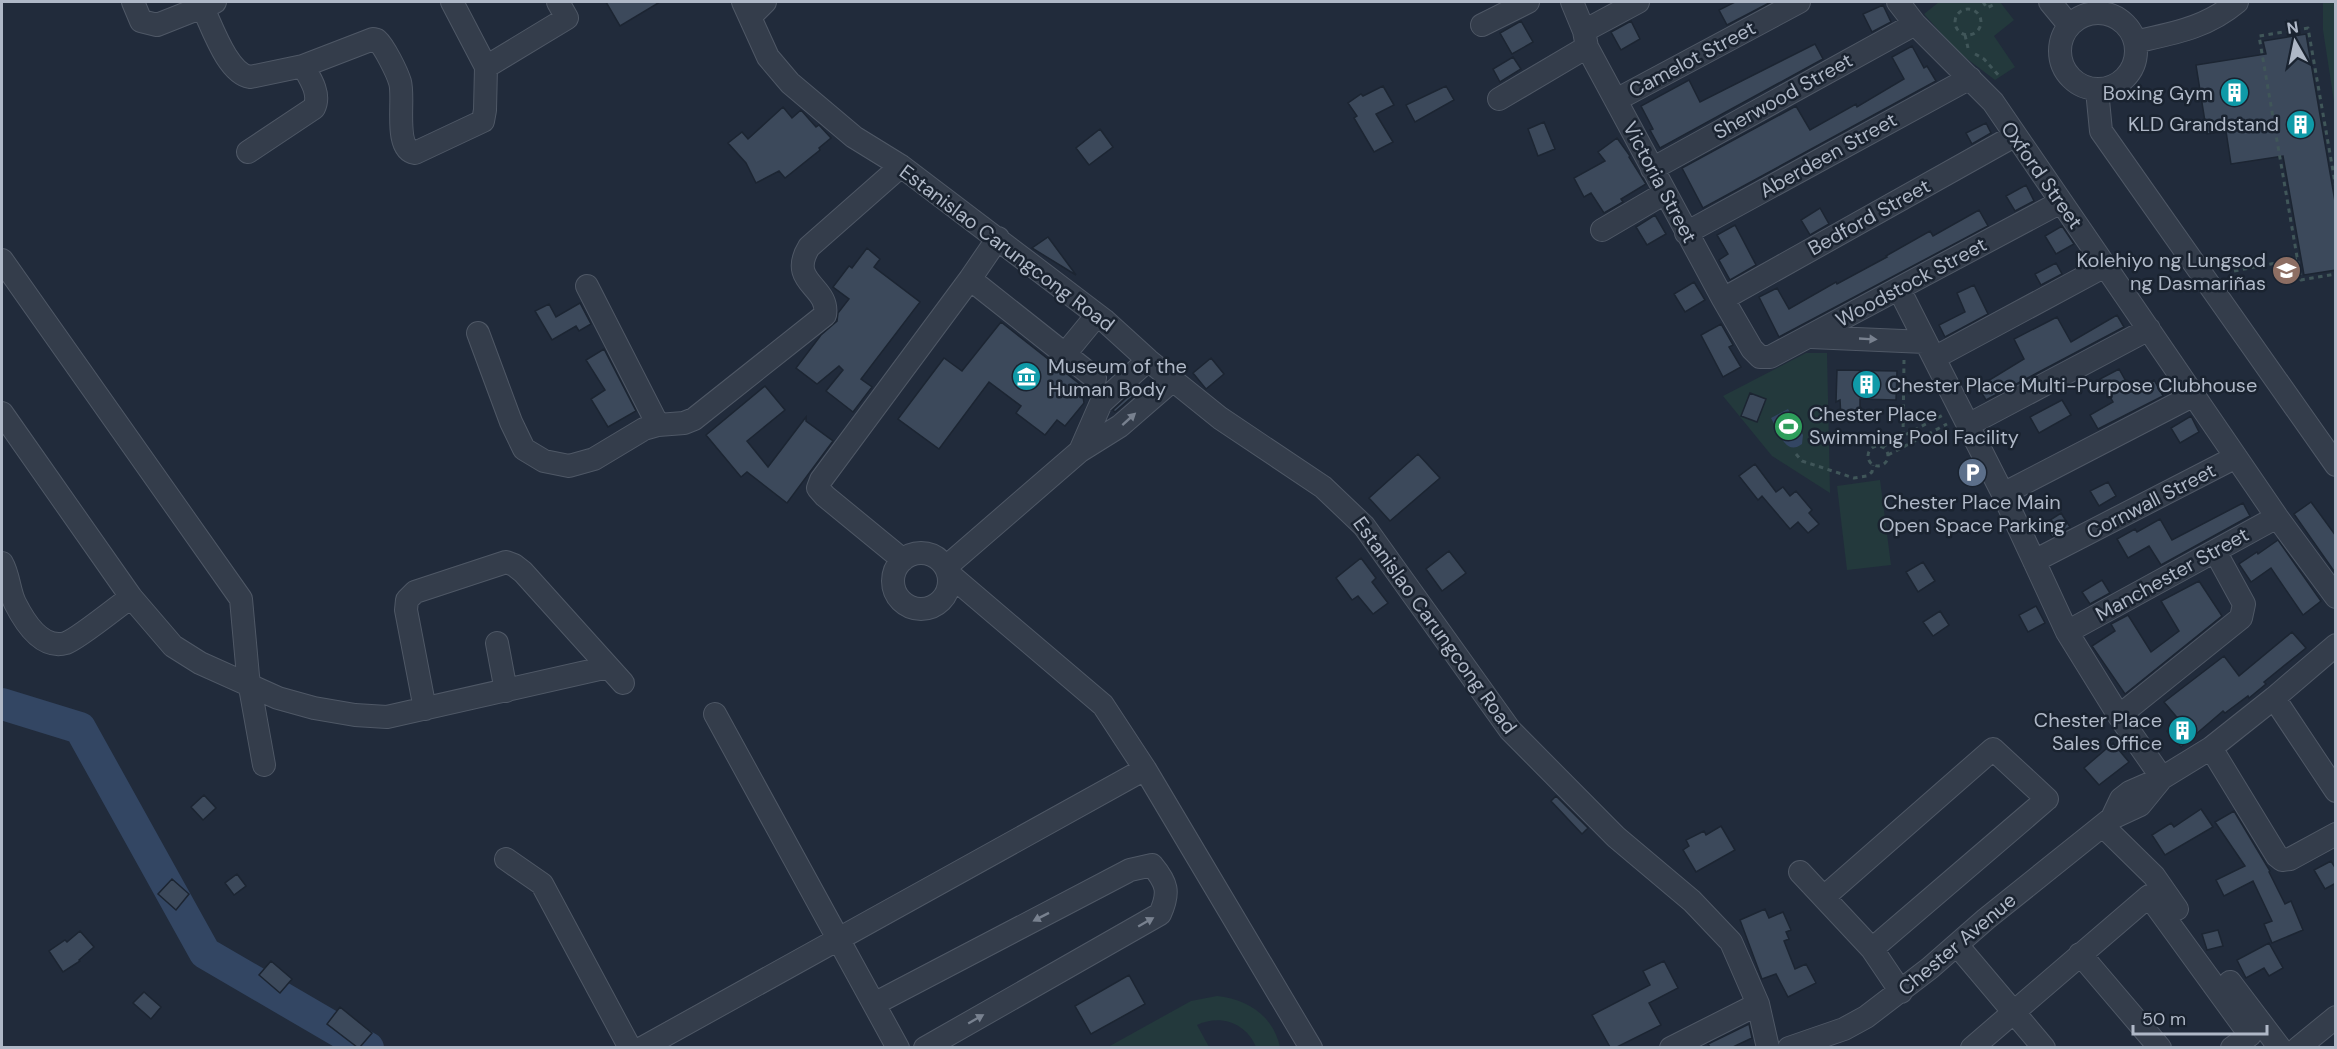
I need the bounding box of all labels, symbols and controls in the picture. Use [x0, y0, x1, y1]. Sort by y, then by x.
north arrow [2265, 12, 2325, 72]
street label: Camelot Street [1624, 15, 1760, 103]
text: N [2285, 16, 2300, 39]
street label: Sherwood Street [1709, 47, 1857, 145]
building icon: Boxing Gym [2218, 77, 2250, 109]
place label: Boxing Gym [2103, 80, 2213, 106]
street label: Aberdeen Street [1755, 106, 1901, 203]
building icon: KLD Grandstand [2284, 108, 2316, 140]
place label: KLD Grandstand [2128, 111, 2279, 137]
street label: Oxford Street [1995, 116, 2089, 234]
street label: Victoria Street [1617, 117, 1703, 247]
street label: Estanislao Carungcong Road [894, 159, 1120, 337]
street label: Bedford Street [1803, 173, 1935, 261]
street label: Woodstock Street [1831, 231, 1991, 333]
place label: Kolehiyo ng Lungsod ng Dasmariñas [2077, 247, 2266, 296]
school or university icon: Kolehiyo ng Lungsod ng Dasmariñas [2271, 255, 2303, 287]
one-way arrow [1858, 335, 1877, 344]
place label: Museum of the Human Body [1048, 353, 1187, 402]
museum icon: Museum of the Human Body [1011, 361, 1043, 393]
building icon: Chester Place Multi-Purpose Clubhouse [1850, 369, 1882, 401]
place label: Chester Place Multi-Purpose Clubhouse [1887, 372, 2257, 398]
place label: Chester Place Swimming Pool Facility [1809, 401, 2019, 450]
sports icon: Chester Place Swimming Pool Facility [1772, 410, 1804, 442]
one-way arrow [1121, 413, 1136, 426]
parking icon: Chester Place Main Open Space Parking [1956, 456, 1988, 488]
street label: Cornwall Street [2082, 457, 2220, 545]
place label: Chester Place Main Open Space Parking [1879, 489, 2065, 538]
street label: Estanislao Carungcong Road [1347, 511, 1523, 739]
street label: Manchester Street [2091, 521, 2253, 627]
place label: Chester Place Sales Office [2034, 707, 2162, 756]
building icon: Chester Place Sales Office [2167, 715, 2199, 747]
street label: Chester Avenue [1893, 887, 2021, 1001]
one-way arrow [1032, 912, 1049, 922]
one-way arrow [1138, 917, 1155, 927]
scale bar [2133, 998, 2266, 1036]
text: 50 m [2142, 1007, 2186, 1031]
one-way arrow [968, 1013, 984, 1024]

